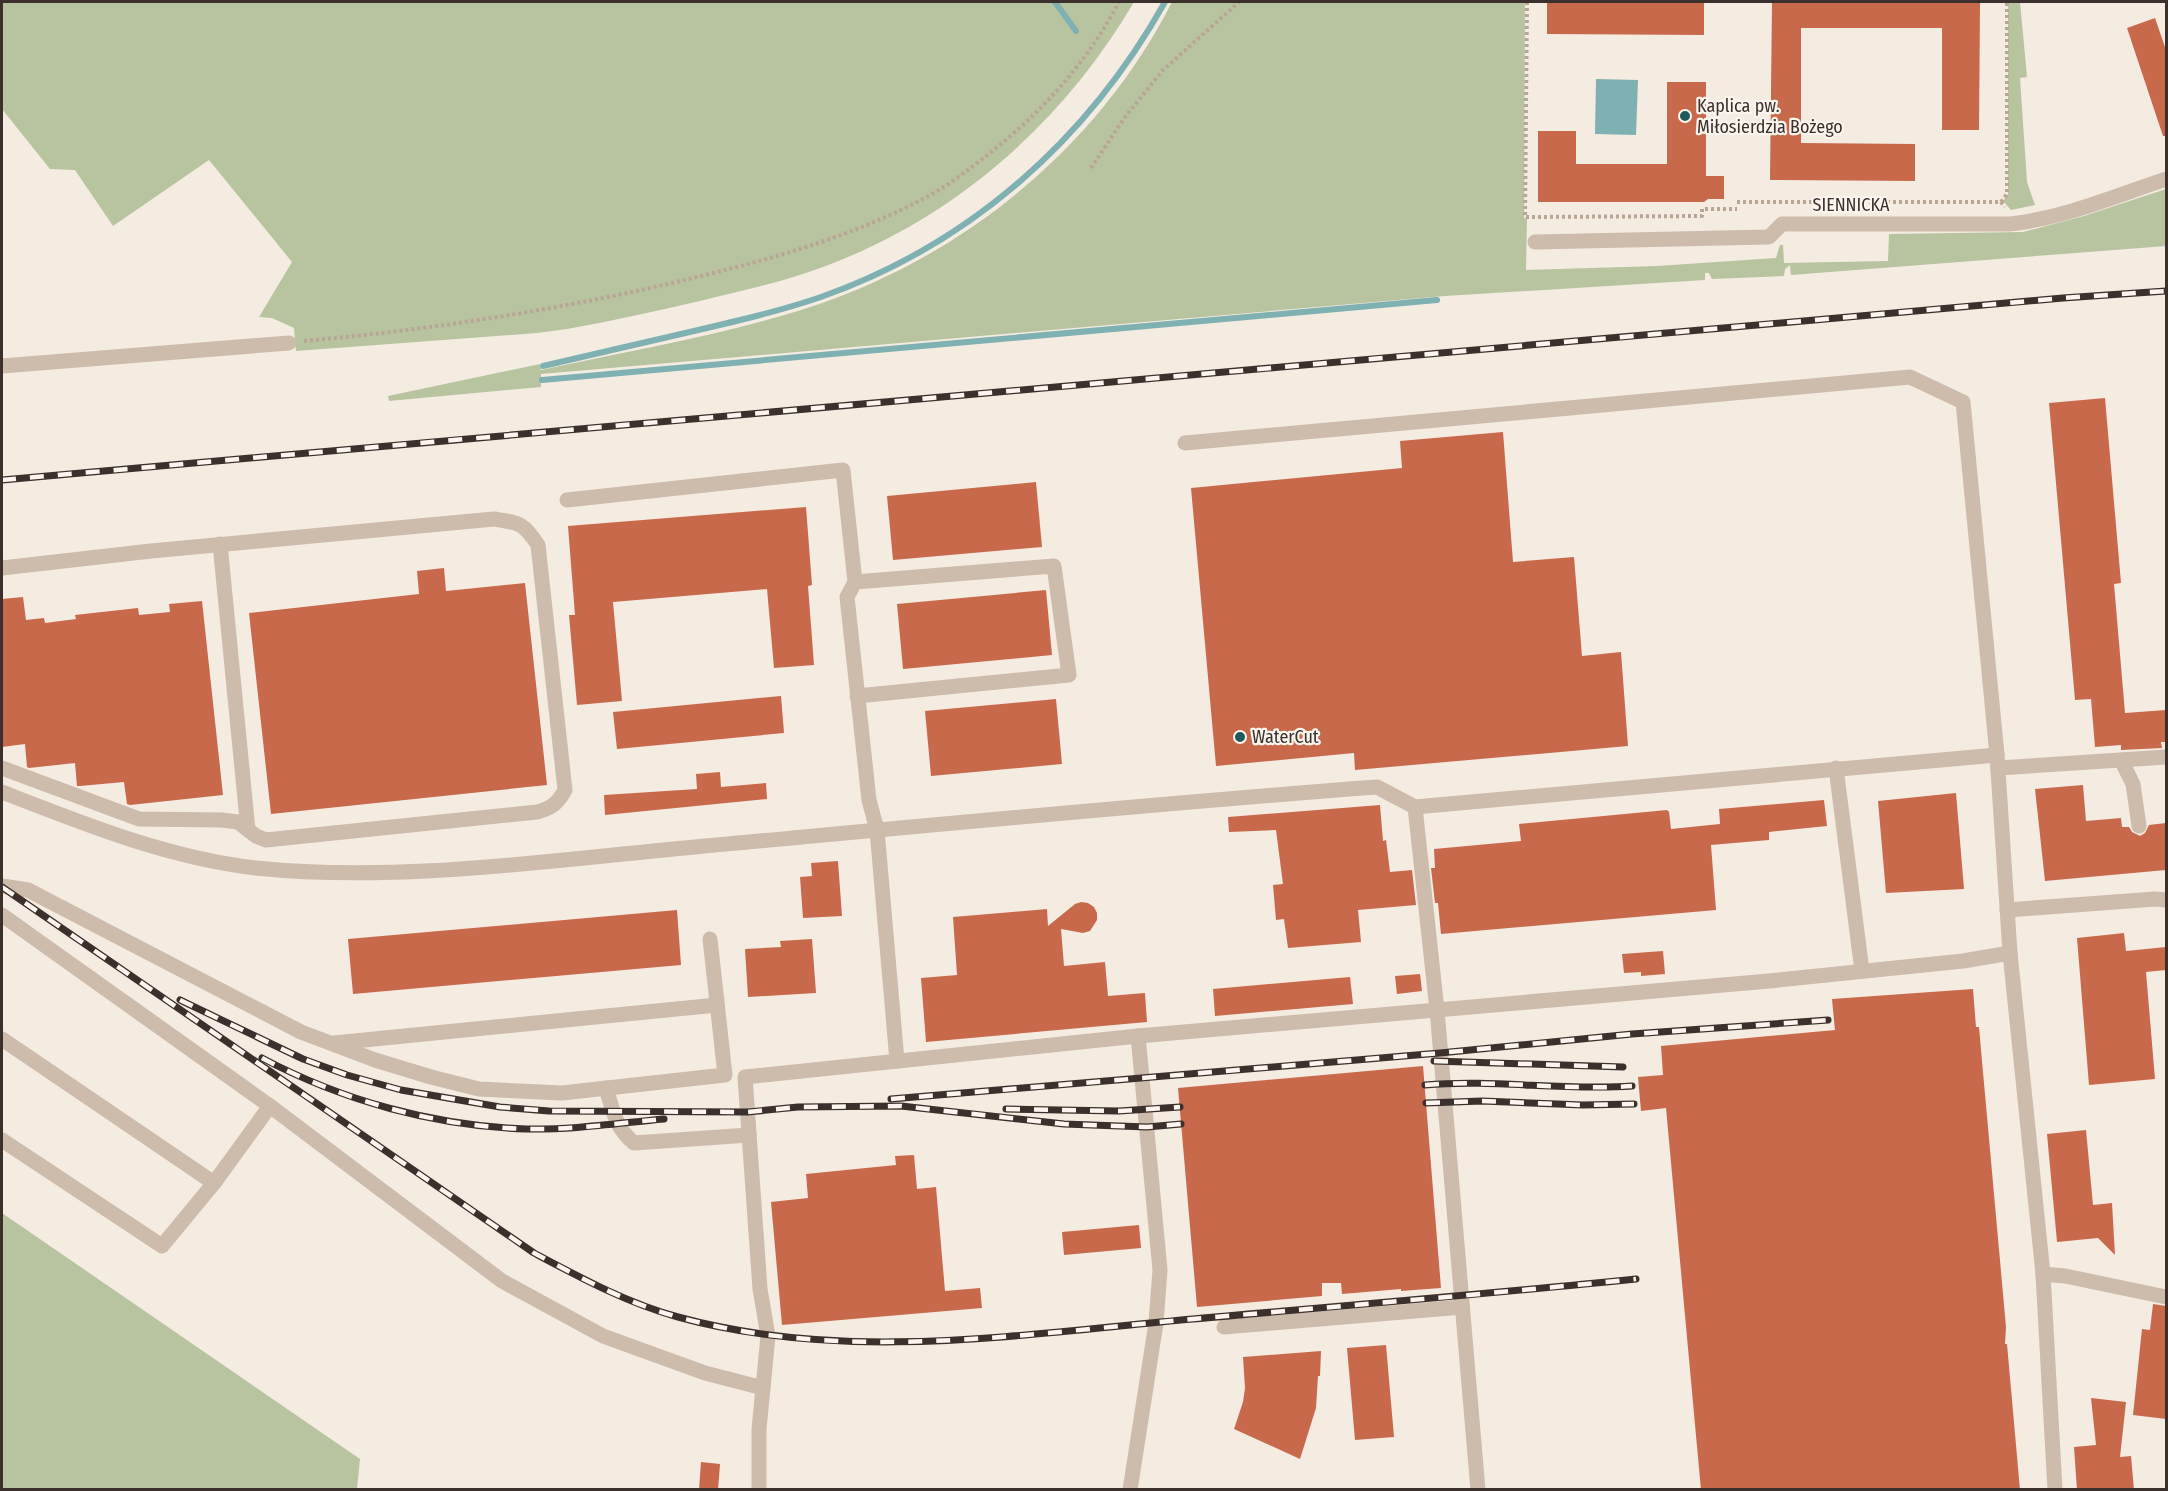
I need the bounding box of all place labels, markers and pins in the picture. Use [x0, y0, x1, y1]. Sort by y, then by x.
place label: Kaplica pw. Miłosierdzia Bożego [1697, 95, 1843, 138]
marker: Kaplica pw. Miłosierdzia Bożego [1678, 109, 1692, 123]
place label: WaterCut [1252, 726, 1319, 748]
marker: WaterCut [1233, 730, 1247, 744]

